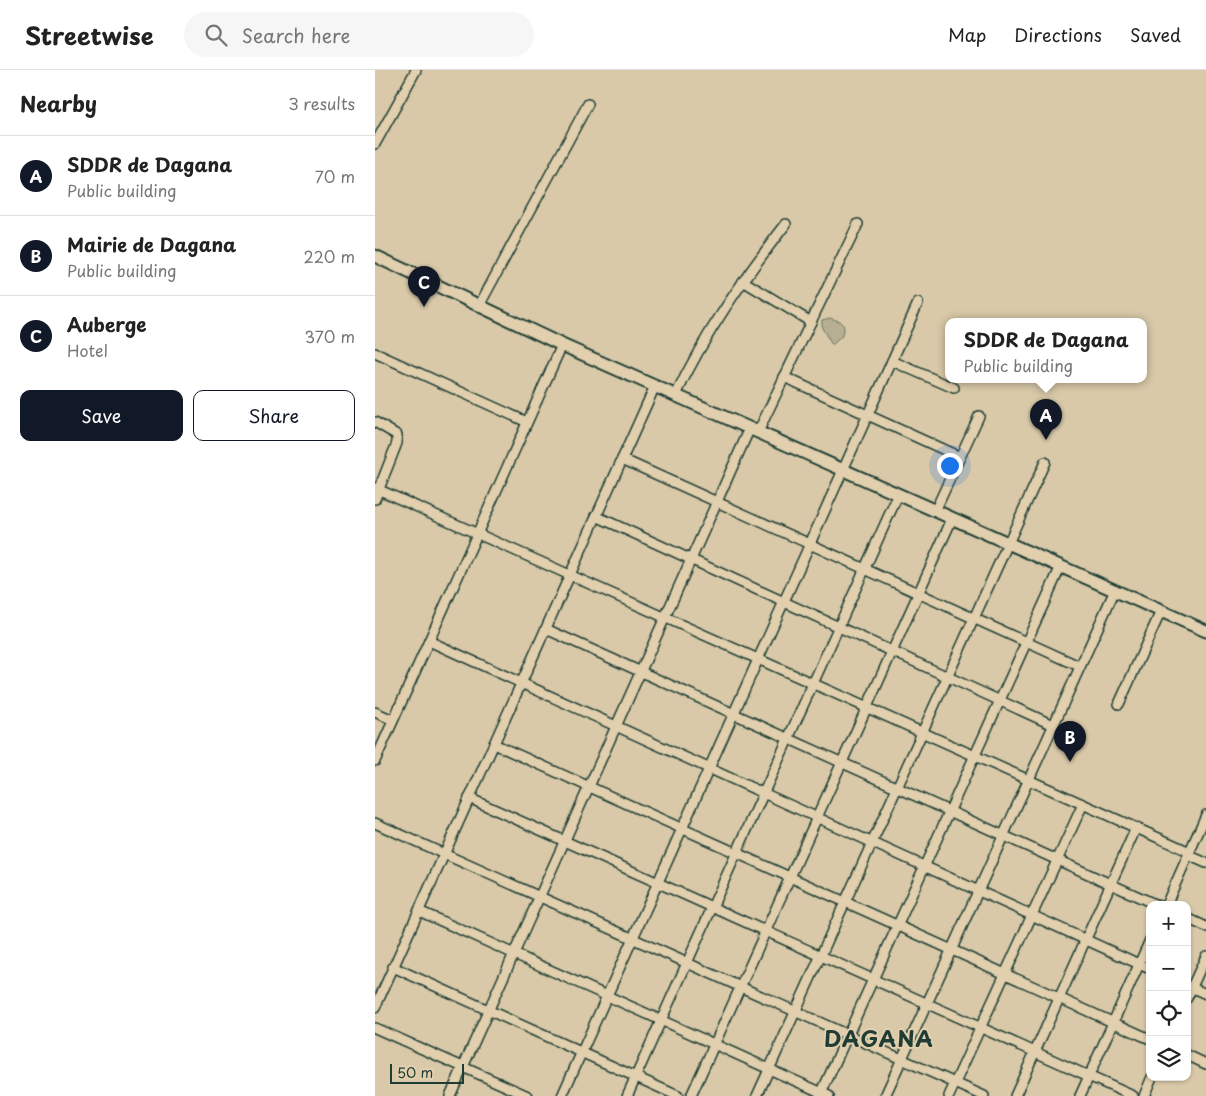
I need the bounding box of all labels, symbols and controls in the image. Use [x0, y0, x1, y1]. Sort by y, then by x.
search box [184, 12, 534, 57]
text: Streetwise [25, 17, 154, 53]
icon: search [202, 21, 230, 49]
text: Search here [242, 21, 350, 49]
text: Map [948, 21, 986, 48]
text: Directions [1014, 21, 1102, 48]
text: Saved [1130, 21, 1181, 48]
text: Nearby [20, 87, 97, 119]
text: 3 results [288, 91, 355, 115]
text: SDDR de Dagana [67, 150, 232, 178]
text: A [30, 164, 42, 188]
text: 70 m [315, 164, 355, 188]
text: Public building [67, 178, 177, 202]
text: Mairie de Dagana [67, 230, 236, 258]
text: B [31, 244, 41, 268]
text: 220 m [304, 244, 355, 268]
text: Public building [67, 258, 177, 282]
pin: C [408, 266, 440, 307]
text: Auberge [67, 310, 147, 338]
popup [945, 318, 1147, 383]
text: C [30, 324, 42, 348]
text: 370 m [305, 324, 355, 348]
text: SDDR de Dagana [963, 325, 1129, 353]
text: Hotel [67, 338, 108, 362]
text: Public building [963, 353, 1073, 377]
button: Save [20, 390, 183, 441]
button: Share [193, 390, 355, 441]
pin: A [1030, 399, 1062, 440]
your location [937, 453, 963, 479]
pin: B [1054, 721, 1086, 762]
map controls [1146, 901, 1191, 1081]
button: + [1146, 901, 1191, 946]
button: − [1146, 946, 1191, 991]
button: locate [1146, 991, 1191, 1036]
district label: DAGANA [824, 1021, 934, 1054]
button: layers [1146, 1036, 1191, 1081]
scale bar [390, 1061, 464, 1084]
text: 50 m [397, 1062, 433, 1083]

